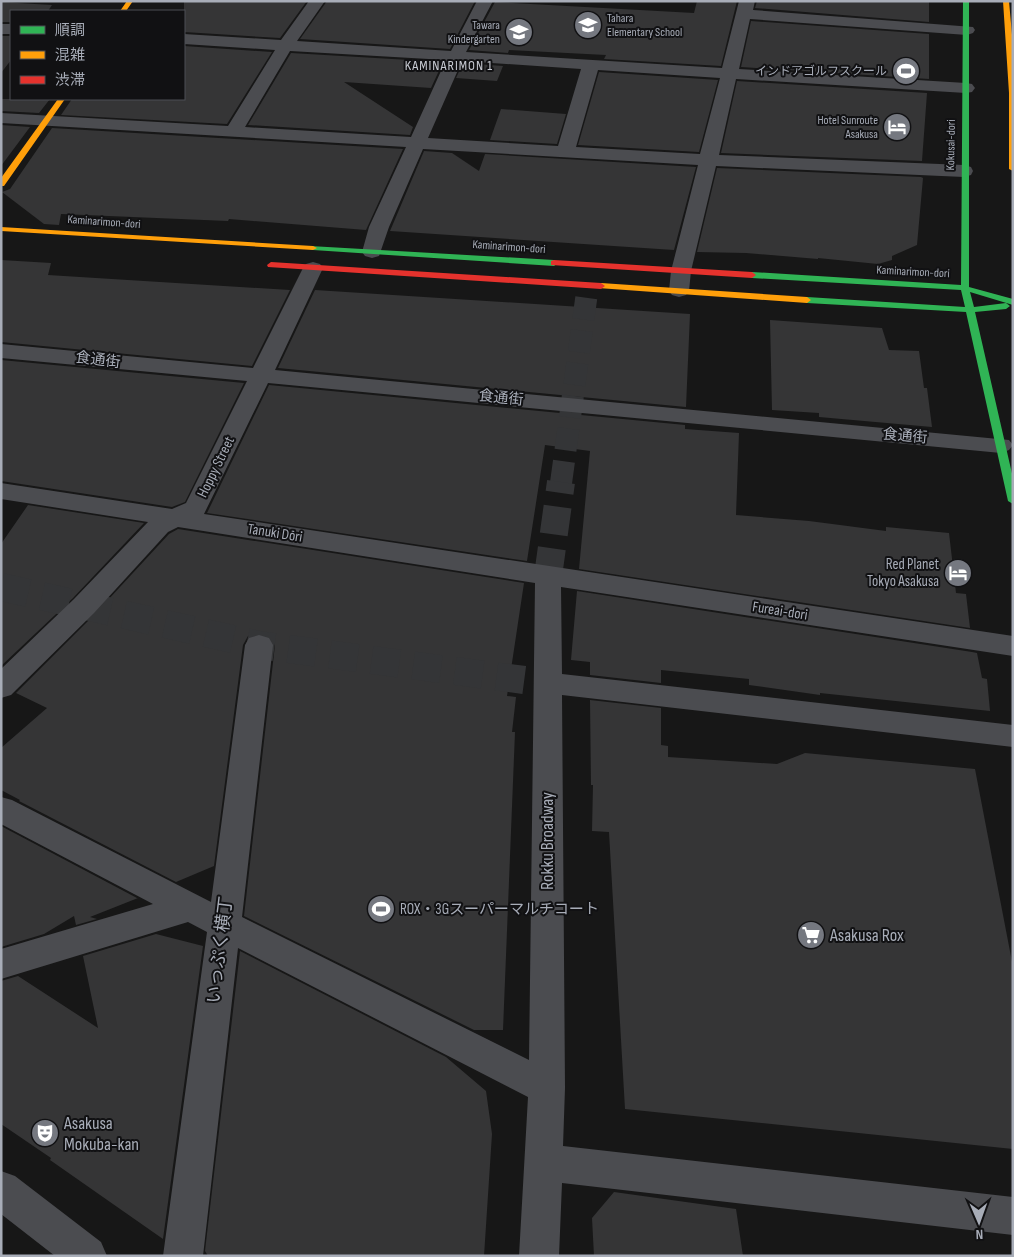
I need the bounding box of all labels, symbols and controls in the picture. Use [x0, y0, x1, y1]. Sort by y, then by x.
legend [10, 10, 185, 100]
school or university icon: Tahara Elementary School [573, 10, 603, 40]
place label: Tahara Elementary School [607, 11, 682, 40]
school or university icon: Tawara Kindergarten [504, 17, 534, 47]
place label: Tawara Kindergarten [448, 18, 500, 47]
text: 順調 [55, 21, 85, 40]
text: 混雑 [55, 46, 85, 65]
sports icon: インドアゴルフスクール [891, 56, 921, 86]
district label: KAMINARIMON 1 [405, 57, 493, 74]
place label: インドアゴルフスクール [755, 64, 887, 79]
text: 渋滞 [55, 71, 85, 90]
hotel icon: Hotel Sunroute Asakusa [882, 112, 912, 142]
place label: Hotel Sunroute Asakusa [817, 113, 878, 142]
street label: Kokusai-dori [943, 119, 959, 171]
street label: Kaminarimon-dori [67, 212, 141, 232]
street label: Kaminarimon-dori [472, 237, 546, 257]
street label: Kaminarimon-dori [876, 263, 950, 281]
street label: 食通街 [75, 348, 121, 372]
street label: 食通街 [478, 386, 524, 410]
street label: 食通街 [882, 425, 928, 447]
street label: Hoppy Street [193, 433, 239, 501]
street label: Tanuki Dōri [246, 519, 304, 547]
place label: Red Planet Tokyo Asakusa [867, 555, 939, 591]
hotel icon: Red Planet Tokyo Asakusa [943, 558, 973, 588]
street label: Fureai-dori [751, 597, 809, 625]
street label: Rokku Broadway [537, 792, 558, 890]
sports icon: ROX・3Gスーパーマルチコート [366, 894, 396, 924]
street label: いっぷく横丁 [203, 895, 237, 1005]
place label: ROX・3Gスーパーマルチコート [400, 900, 599, 919]
supermarket icon: Asakusa Rox [796, 920, 826, 950]
place label: Asakusa Rox [829, 925, 904, 946]
place label: Asakusa Mokuba-kan [63, 1113, 139, 1155]
theatre icon: Asakusa Mokuba-kan [30, 1118, 60, 1148]
north arrow [954, 1197, 1004, 1247]
text: N [975, 1226, 983, 1243]

